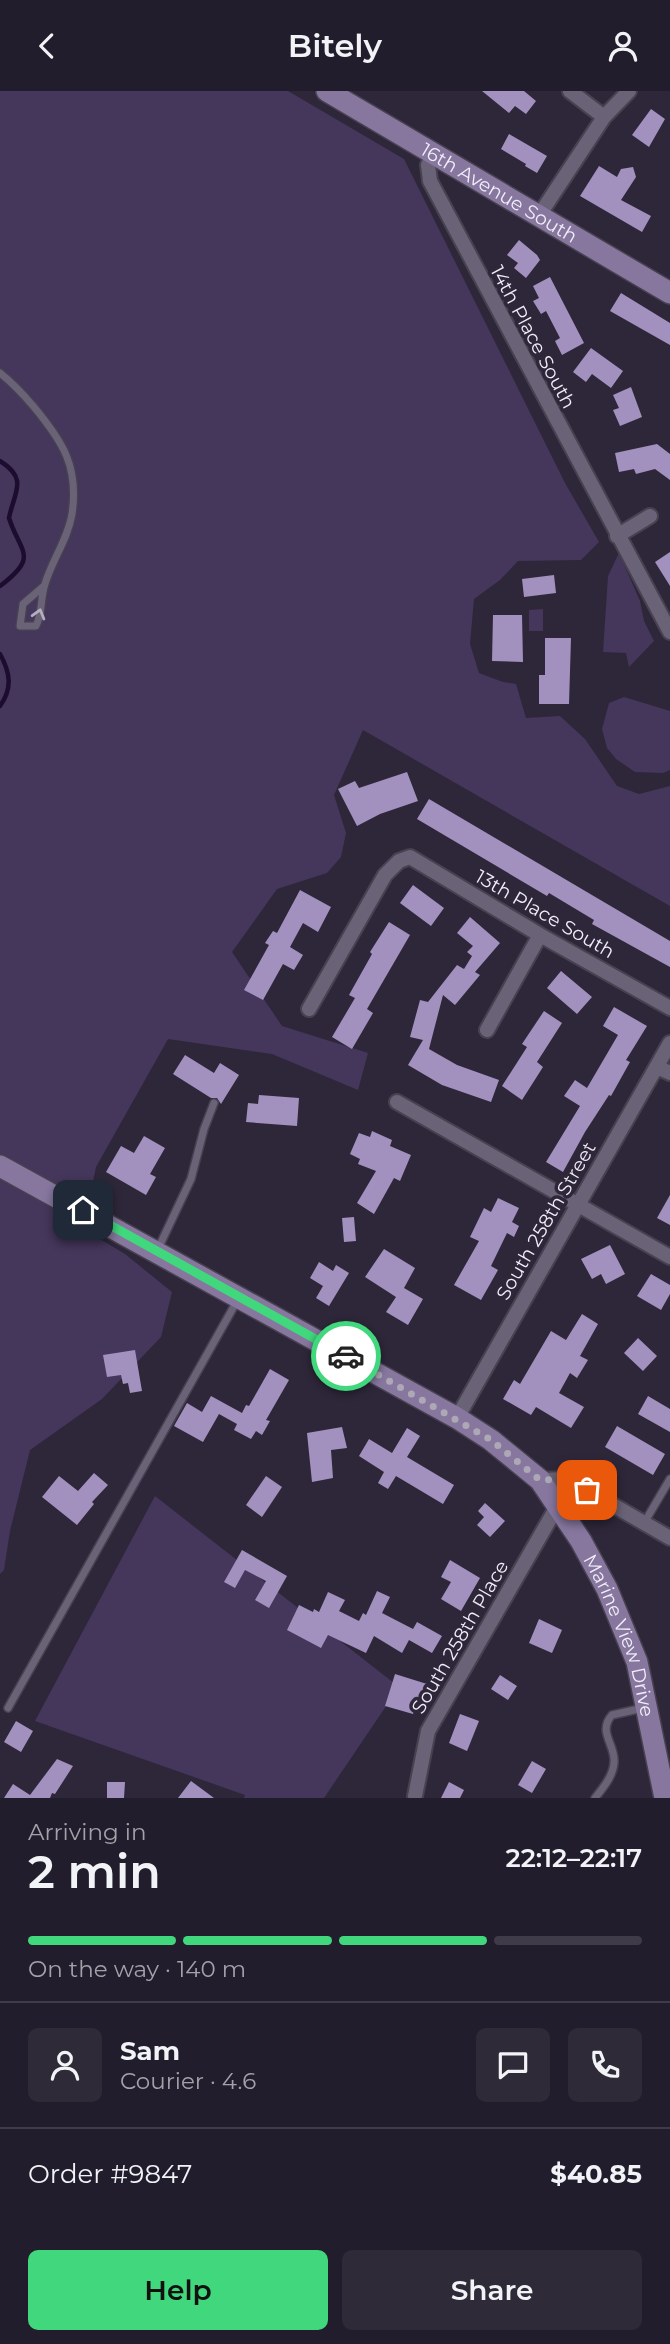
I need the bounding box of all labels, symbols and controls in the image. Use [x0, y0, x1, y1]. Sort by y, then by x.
text: Bitely [288, 26, 382, 65]
icon: back [28, 27, 66, 65]
icon: person [604, 27, 642, 65]
street label: 16th Avenue South [417, 137, 582, 247]
street label: 14th Place South [486, 261, 580, 413]
one-way arrow [31, 608, 46, 620]
street label: 13th Place South [471, 865, 619, 963]
street label: South 258th Street [491, 1138, 601, 1304]
pin [53, 1180, 113, 1240]
icon: home [64, 1191, 102, 1229]
courier [311, 1321, 381, 1391]
icon: car [327, 1337, 365, 1375]
pin [557, 1460, 617, 1520]
icon: bag [568, 1471, 606, 1509]
street label: Marine View Drive [579, 1550, 659, 1719]
street label: South 258th Place [407, 1556, 513, 1718]
text: Arriving in [28, 1818, 147, 1846]
text: 22:12–22:17 [506, 1842, 642, 1874]
text: 2 min [28, 1843, 161, 1900]
text: On the way · 140 m [28, 1955, 246, 1983]
button: person [28, 2028, 102, 2102]
button: chat [476, 2028, 550, 2102]
button: phone [568, 2028, 642, 2102]
text: Sam [120, 2035, 180, 2067]
text: Courier · 4.6 [120, 2067, 256, 2095]
text: Order #9847 [28, 2158, 192, 2190]
text: $40.85 [550, 2158, 642, 2190]
button: Help [28, 2250, 328, 2330]
button: Share [342, 2250, 642, 2330]

